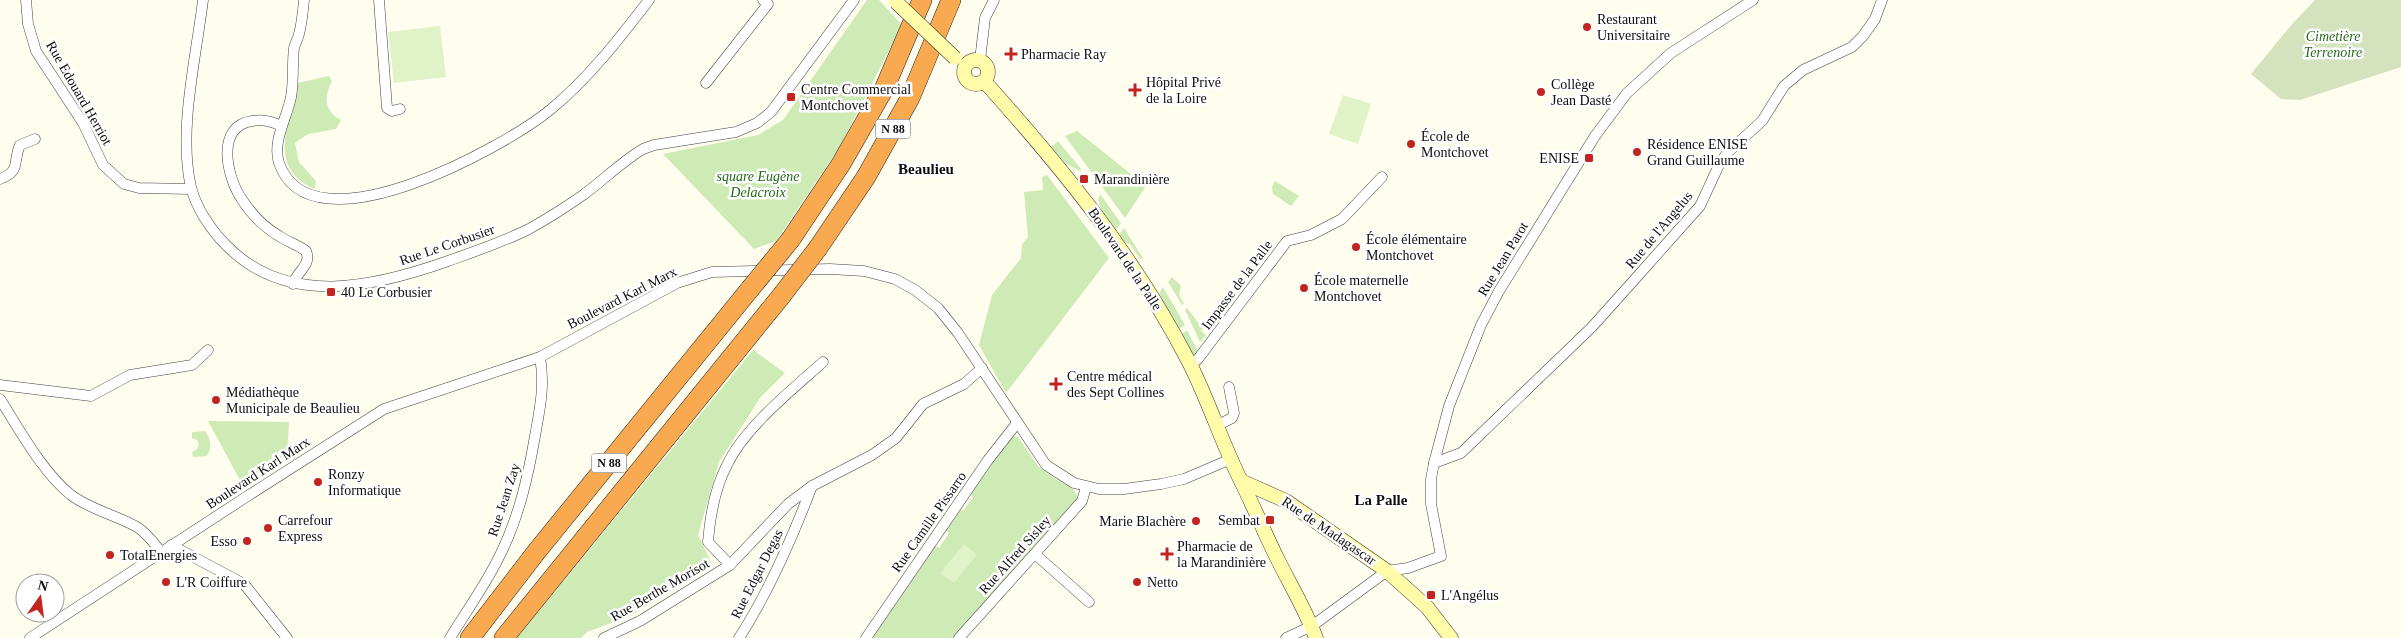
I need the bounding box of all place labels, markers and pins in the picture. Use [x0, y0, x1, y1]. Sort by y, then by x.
place label: Restaurant Universitaire [1597, 12, 1670, 43]
marker: Restaurant Universitaire [1581, 21, 1593, 33]
place label: Pharmacie Ray [1021, 47, 1106, 62]
marker: Pharmacie Ray [1005, 48, 1017, 60]
place label: Hôpital Privé de la Loire [1146, 75, 1221, 106]
place label: Collège Jean Dasté [1551, 77, 1611, 108]
place label: Centre Commercial Montchovet [801, 82, 911, 113]
marker: Hôpital Privé de la Loire [1128, 83, 1142, 97]
marker: Collège Jean Dasté [1535, 86, 1547, 98]
marker: Centre Commercial Montchovet [785, 91, 797, 103]
place label: École de Montchovet [1421, 128, 1489, 160]
place label: Résidence ENISE Grand Guillaume [1647, 137, 1748, 168]
marker: École de Montchovet [1405, 138, 1417, 150]
marker: Résidence ENISE Grand Guillaume [1631, 146, 1643, 158]
place label: ENISE [1539, 151, 1579, 166]
marker: ENISE [1583, 152, 1595, 164]
place label: Marandinière [1094, 172, 1169, 187]
marker: Marandinière [1078, 173, 1090, 185]
place label: École élémentaire Montchovet [1366, 231, 1467, 263]
marker: École élémentaire Montchovet [1350, 241, 1362, 253]
place label: École maternelle Montchovet [1314, 272, 1408, 304]
marker: École maternelle Montchovet [1298, 282, 1310, 294]
place label: 40 Le Corbusier [341, 285, 432, 300]
marker: 40 Le Corbusier [325, 286, 337, 298]
place label: Centre médical des Sept Collines [1067, 369, 1164, 400]
marker: Centre médical des Sept Collines [1049, 377, 1063, 391]
place label: Médiathèque Municipale de Beaulieu [226, 385, 360, 416]
marker: Médiathèque Municipale de Beaulieu [210, 394, 222, 406]
place label: Ronzy Informatique [328, 467, 401, 498]
marker: Ronzy Informatique [312, 476, 324, 488]
place label: Carrefour Express [278, 513, 333, 544]
place label: Sembat [1218, 513, 1260, 528]
place label: Marie Blachère [1099, 514, 1186, 529]
marker: Sembat [1264, 514, 1276, 526]
marker: Marie Blachère [1190, 515, 1202, 527]
marker: Carrefour Express [262, 522, 274, 534]
place label: Esso [211, 534, 237, 549]
marker: Esso [241, 535, 253, 547]
place label: Pharmacie de la Marandinière [1177, 539, 1266, 570]
place label: TotalEnergies [120, 548, 197, 563]
marker: Pharmacie de la Marandinière [1161, 548, 1173, 560]
marker: TotalEnergies [104, 549, 116, 561]
place label: L'R Coiffure [176, 575, 247, 590]
place label: Netto [1147, 575, 1178, 590]
marker: L'R Coiffure [160, 576, 172, 588]
marker: Netto [1131, 576, 1143, 588]
place label: L'Angélus [1441, 588, 1499, 603]
marker: L'Angélus [1425, 589, 1437, 601]

